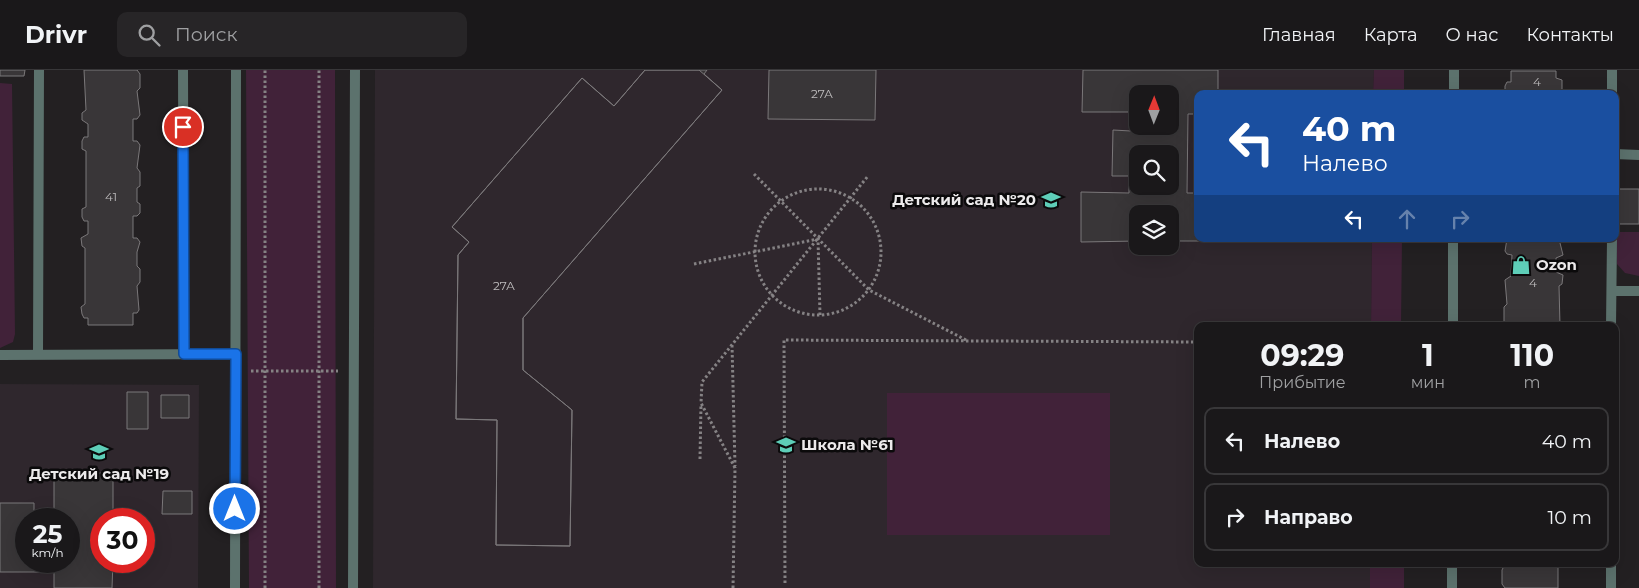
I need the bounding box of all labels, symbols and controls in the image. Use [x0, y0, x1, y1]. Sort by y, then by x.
search box [117, 12, 467, 57]
text: Drivr [25, 20, 87, 49]
icon: search [135, 21, 163, 49]
text: Поиск [175, 23, 238, 46]
text: Главная [1262, 24, 1336, 46]
text: Карта [1364, 24, 1418, 46]
text: О нас [1446, 24, 1498, 46]
text: Контакты [1526, 24, 1614, 46]
house number: 4 [1533, 74, 1541, 89]
north arrow [1129, 85, 1179, 135]
map controls [1129, 85, 1179, 255]
house number: 27А [811, 86, 833, 101]
pin [162, 106, 204, 148]
text: 40 m [1302, 107, 1397, 150]
icon: left [1219, 110, 1284, 175]
icon: arrive [169, 113, 197, 141]
button: search [1129, 145, 1179, 195]
text: Налево [1302, 150, 1388, 177]
house number: 41 [105, 189, 117, 204]
school or university icon: Детский сад №20 [1040, 189, 1062, 211]
place label: Детский сад №20 [892, 190, 1036, 209]
button: layers [1129, 205, 1179, 255]
icon: left [1340, 205, 1368, 233]
icon: ahead [1393, 205, 1421, 233]
icon: right [1446, 205, 1474, 233]
shop icon: Ozon [1510, 254, 1532, 276]
place label: Ozon [1536, 255, 1577, 274]
house number: 4 [1529, 275, 1537, 290]
house number: 27А [493, 278, 515, 293]
text: 09:29 [1260, 337, 1344, 374]
text: 1 [1422, 337, 1434, 374]
text: 110 [1510, 337, 1554, 374]
text: Прибытие [1259, 373, 1346, 392]
text: мин [1411, 373, 1445, 392]
text: m [1524, 373, 1541, 392]
icon: left [1221, 427, 1249, 455]
text: Налево [1264, 430, 1340, 453]
text: 40 m [1542, 430, 1592, 453]
school or university icon: Школа №61 [775, 434, 797, 456]
place label: Школа №61 [801, 435, 894, 454]
school or university icon: Детский сад №19 [88, 441, 110, 463]
place label: Детский сад №19 [29, 464, 169, 483]
position arrow [208, 482, 260, 534]
icon: right [1221, 503, 1249, 531]
text: Направо [1264, 506, 1353, 529]
text: 10 m [1547, 506, 1592, 529]
speed limit sign: 30 [90, 508, 155, 573]
text: 25 [33, 519, 62, 549]
text: km/h [31, 545, 64, 560]

